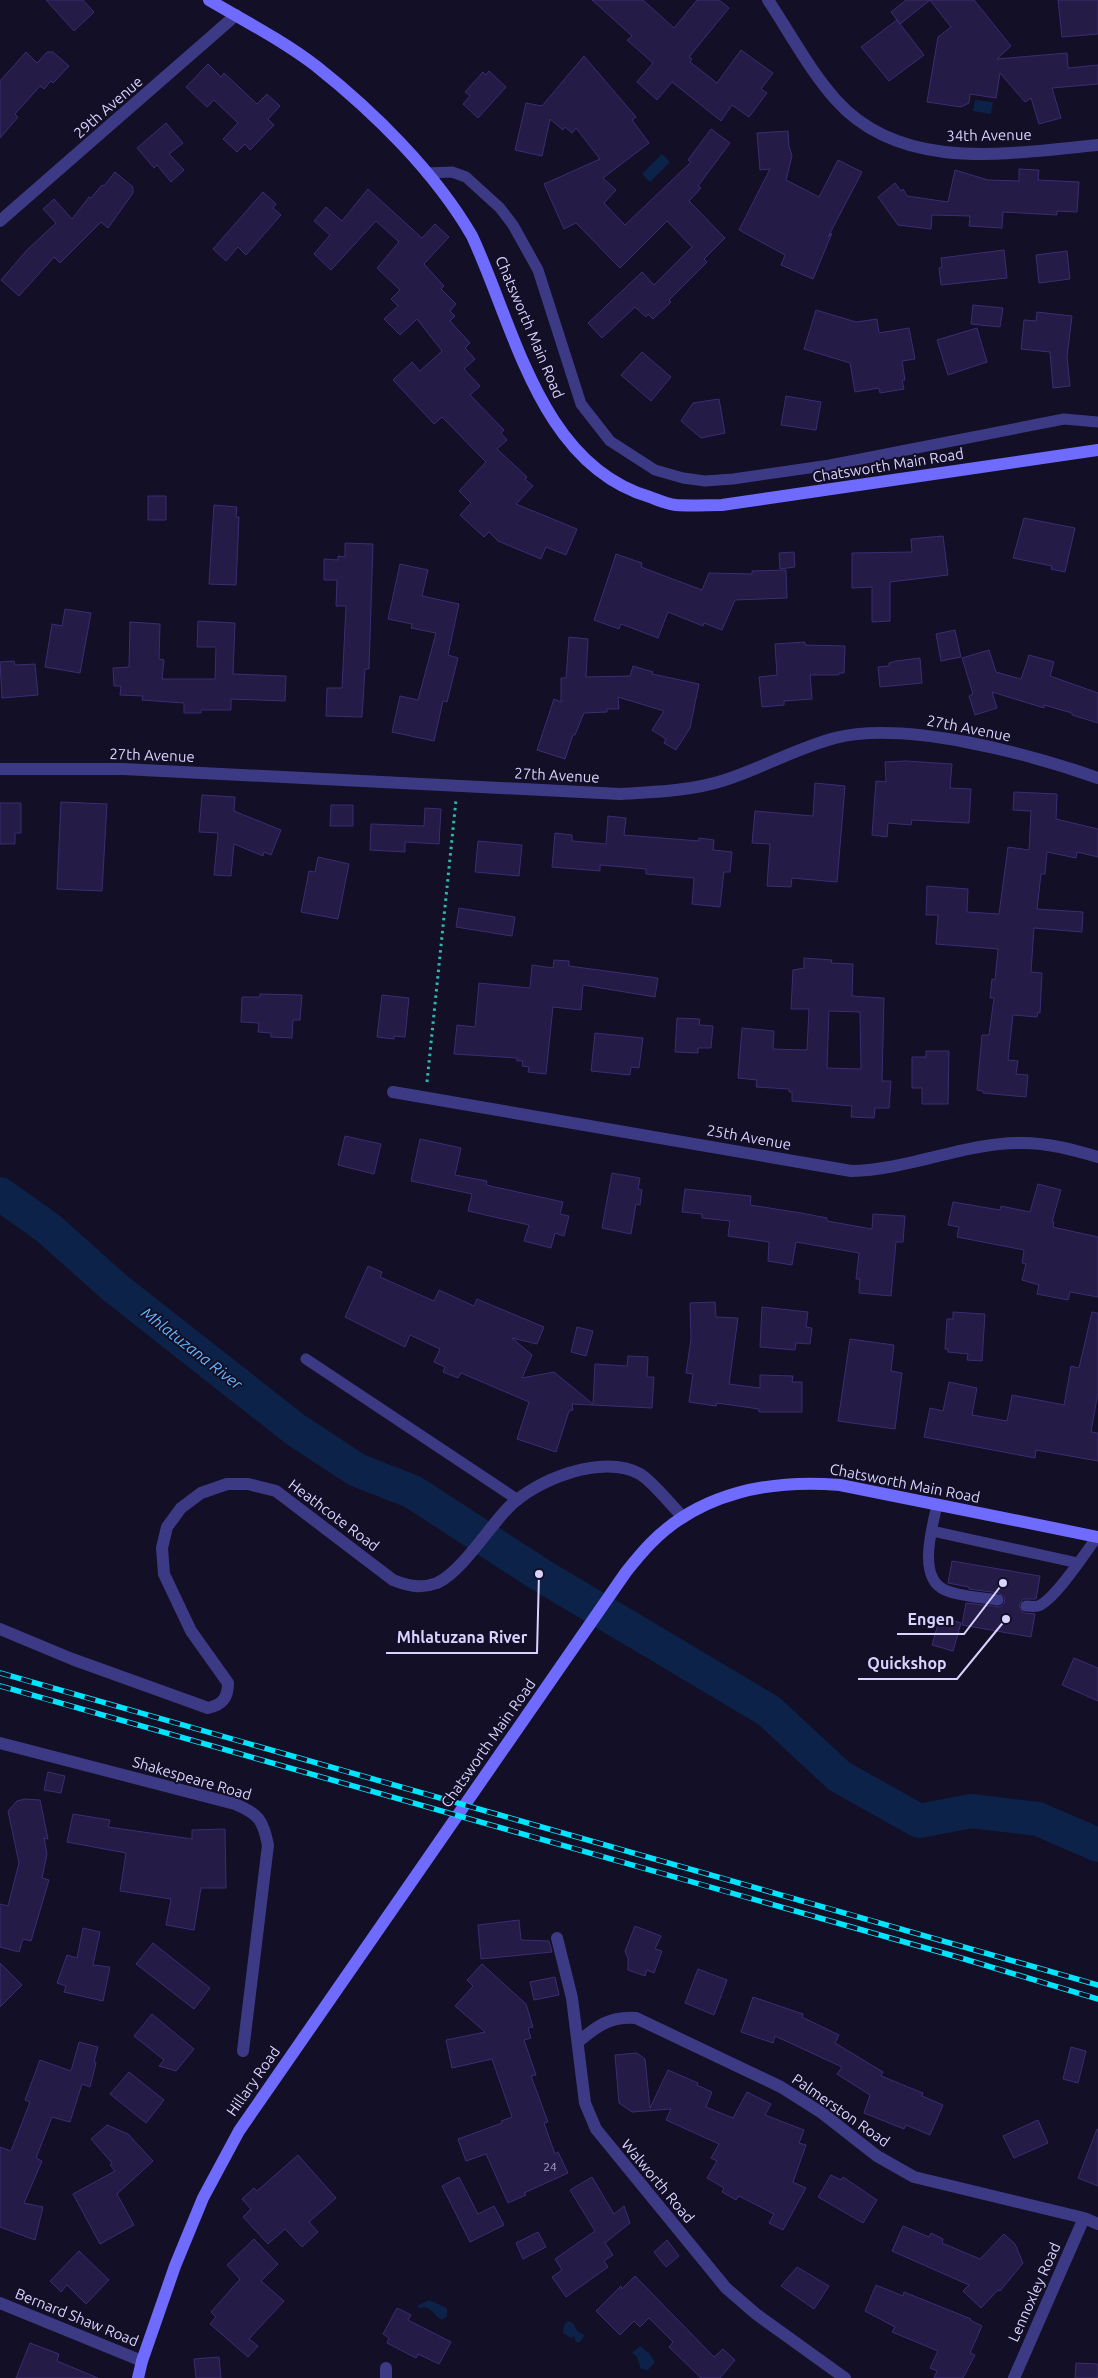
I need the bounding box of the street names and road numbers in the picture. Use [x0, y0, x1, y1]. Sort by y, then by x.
street label: 29th Avenue [70, 73, 146, 141]
street label: 34th Avenue [946, 126, 1032, 144]
street label: Chatsworth Main Road [492, 253, 568, 401]
street label: Chatsworth Main Road [811, 445, 965, 485]
street label: 27th Avenue [925, 712, 1013, 744]
street label: 27th Avenue [109, 745, 195, 765]
street label: 27th Avenue [514, 764, 600, 786]
street label: 25th Avenue [705, 1121, 793, 1153]
street label: Chatsworth Main Road [828, 1460, 982, 1506]
street label: Heathcote Road [285, 1475, 383, 1555]
street label: Chatsworth Main Road [437, 1676, 539, 1810]
street label: Shakespeare Road [131, 1753, 253, 1803]
street label: Hillary Road [223, 2043, 283, 2119]
street label: Palmerston Road [789, 2070, 893, 2150]
street label: Walworth Road [618, 2136, 698, 2226]
street label: Lennoxley Road [1005, 2240, 1063, 2344]
street label: Bernard Shaw Road [13, 2285, 141, 2349]

